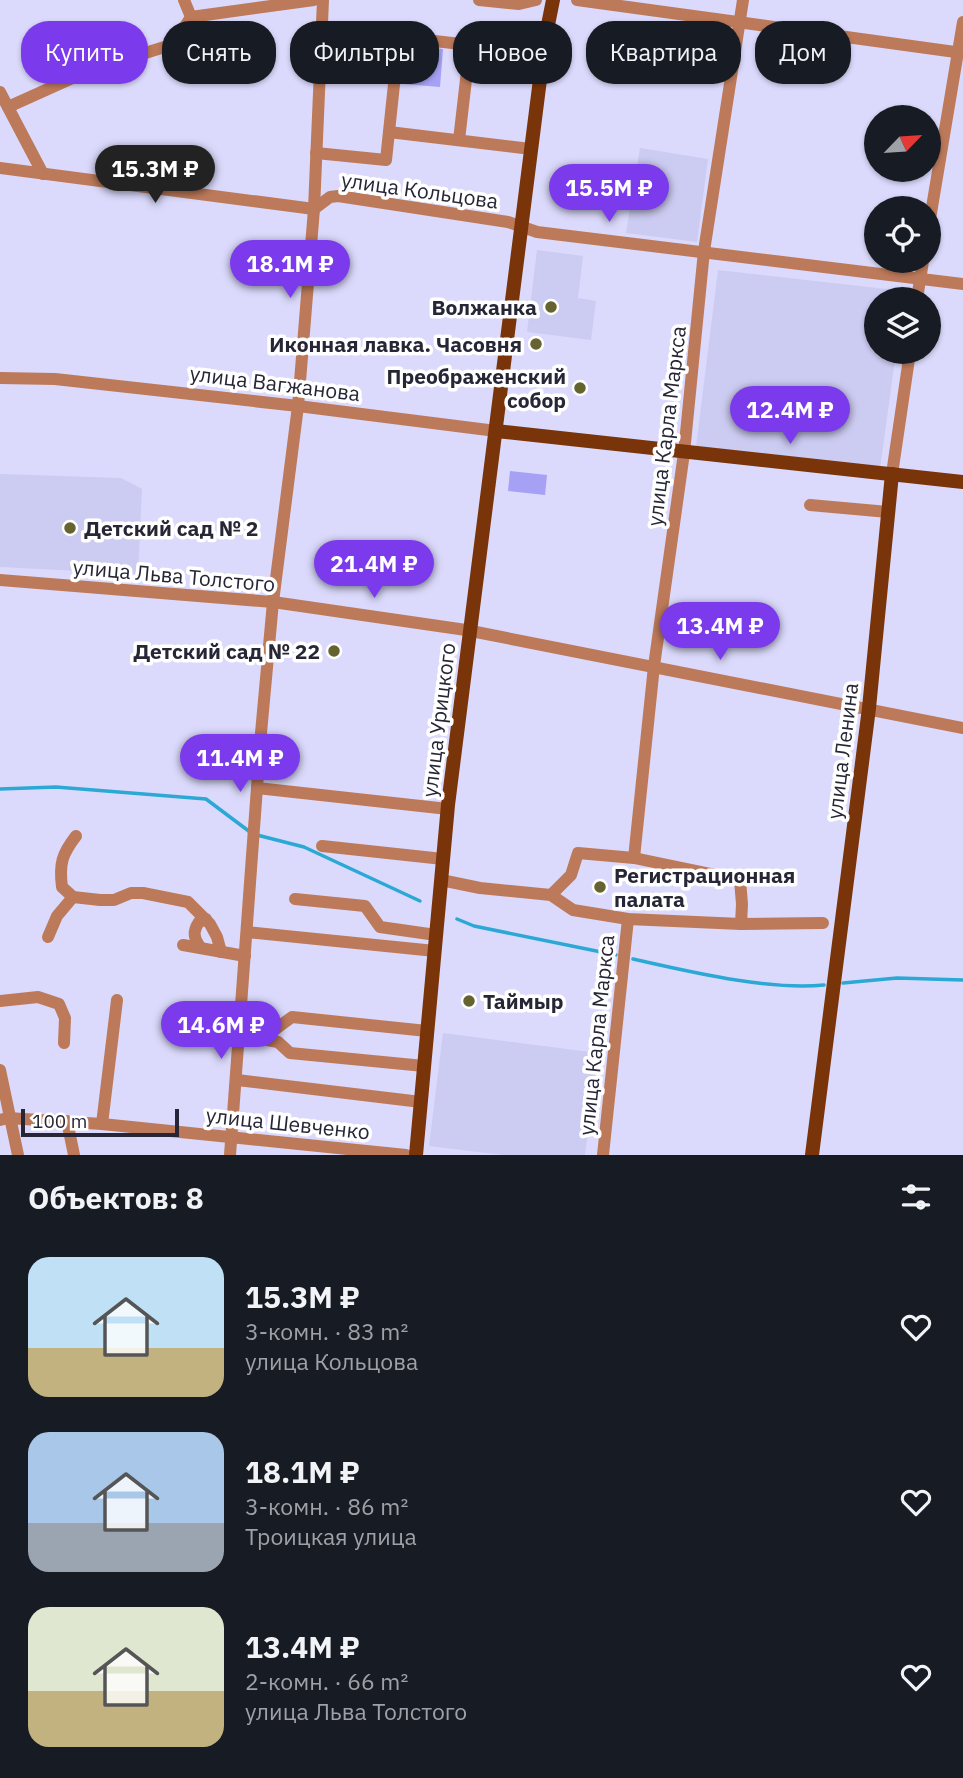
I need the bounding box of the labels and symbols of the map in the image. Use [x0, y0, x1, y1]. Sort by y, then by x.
north arrow [864, 105, 942, 182]
pin: 15.3M ₽ [90, 146, 220, 205]
pin: 15.5M ₽ [544, 164, 674, 224]
street label: улица Кольцова [340, 165, 500, 215]
pin: 18.1M ₽ [225, 240, 355, 300]
place label: Волжанка [432, 293, 537, 321]
marker: Волжанка [543, 299, 559, 315]
street label: улица Карла Маркса [640, 324, 692, 528]
place label: Иконная лавка. Часовня [269, 330, 522, 358]
marker: Иконная лавка. Часовня [528, 336, 544, 352]
street label: улица Вагжанова [188, 359, 362, 407]
place label: Преображенский собор [387, 362, 566, 414]
marker: Преображенский собор [572, 380, 588, 396]
pin: 12.4M ₽ [725, 386, 855, 446]
place label: Детский сад № 2 [84, 514, 258, 542]
marker: Детский сад № 2 [62, 520, 78, 536]
pin: 21.4M ₽ [309, 540, 439, 600]
street label: улица Льва Толстого [72, 552, 276, 598]
pin: 13.4M ₽ [655, 602, 785, 662]
place label: Детский сад № 22 [133, 637, 320, 665]
street label: улица Урицкого [415, 641, 461, 799]
marker: Детский сад № 22 [326, 643, 342, 659]
street label: улица Ленина [820, 681, 864, 821]
pin: 11.4M ₽ [175, 734, 305, 794]
place label: Регистрационная палата [614, 861, 795, 913]
marker: Регистрационная палата [592, 879, 608, 895]
street label: улица Карла Маркса [572, 933, 620, 1137]
place label: Таймыр [483, 987, 564, 1015]
marker: Таймыр [461, 993, 477, 1009]
pin: 14.6M ₽ [156, 1002, 286, 1061]
street label: улица Шевченко [205, 1100, 371, 1146]
scale bar [21, 1106, 178, 1138]

